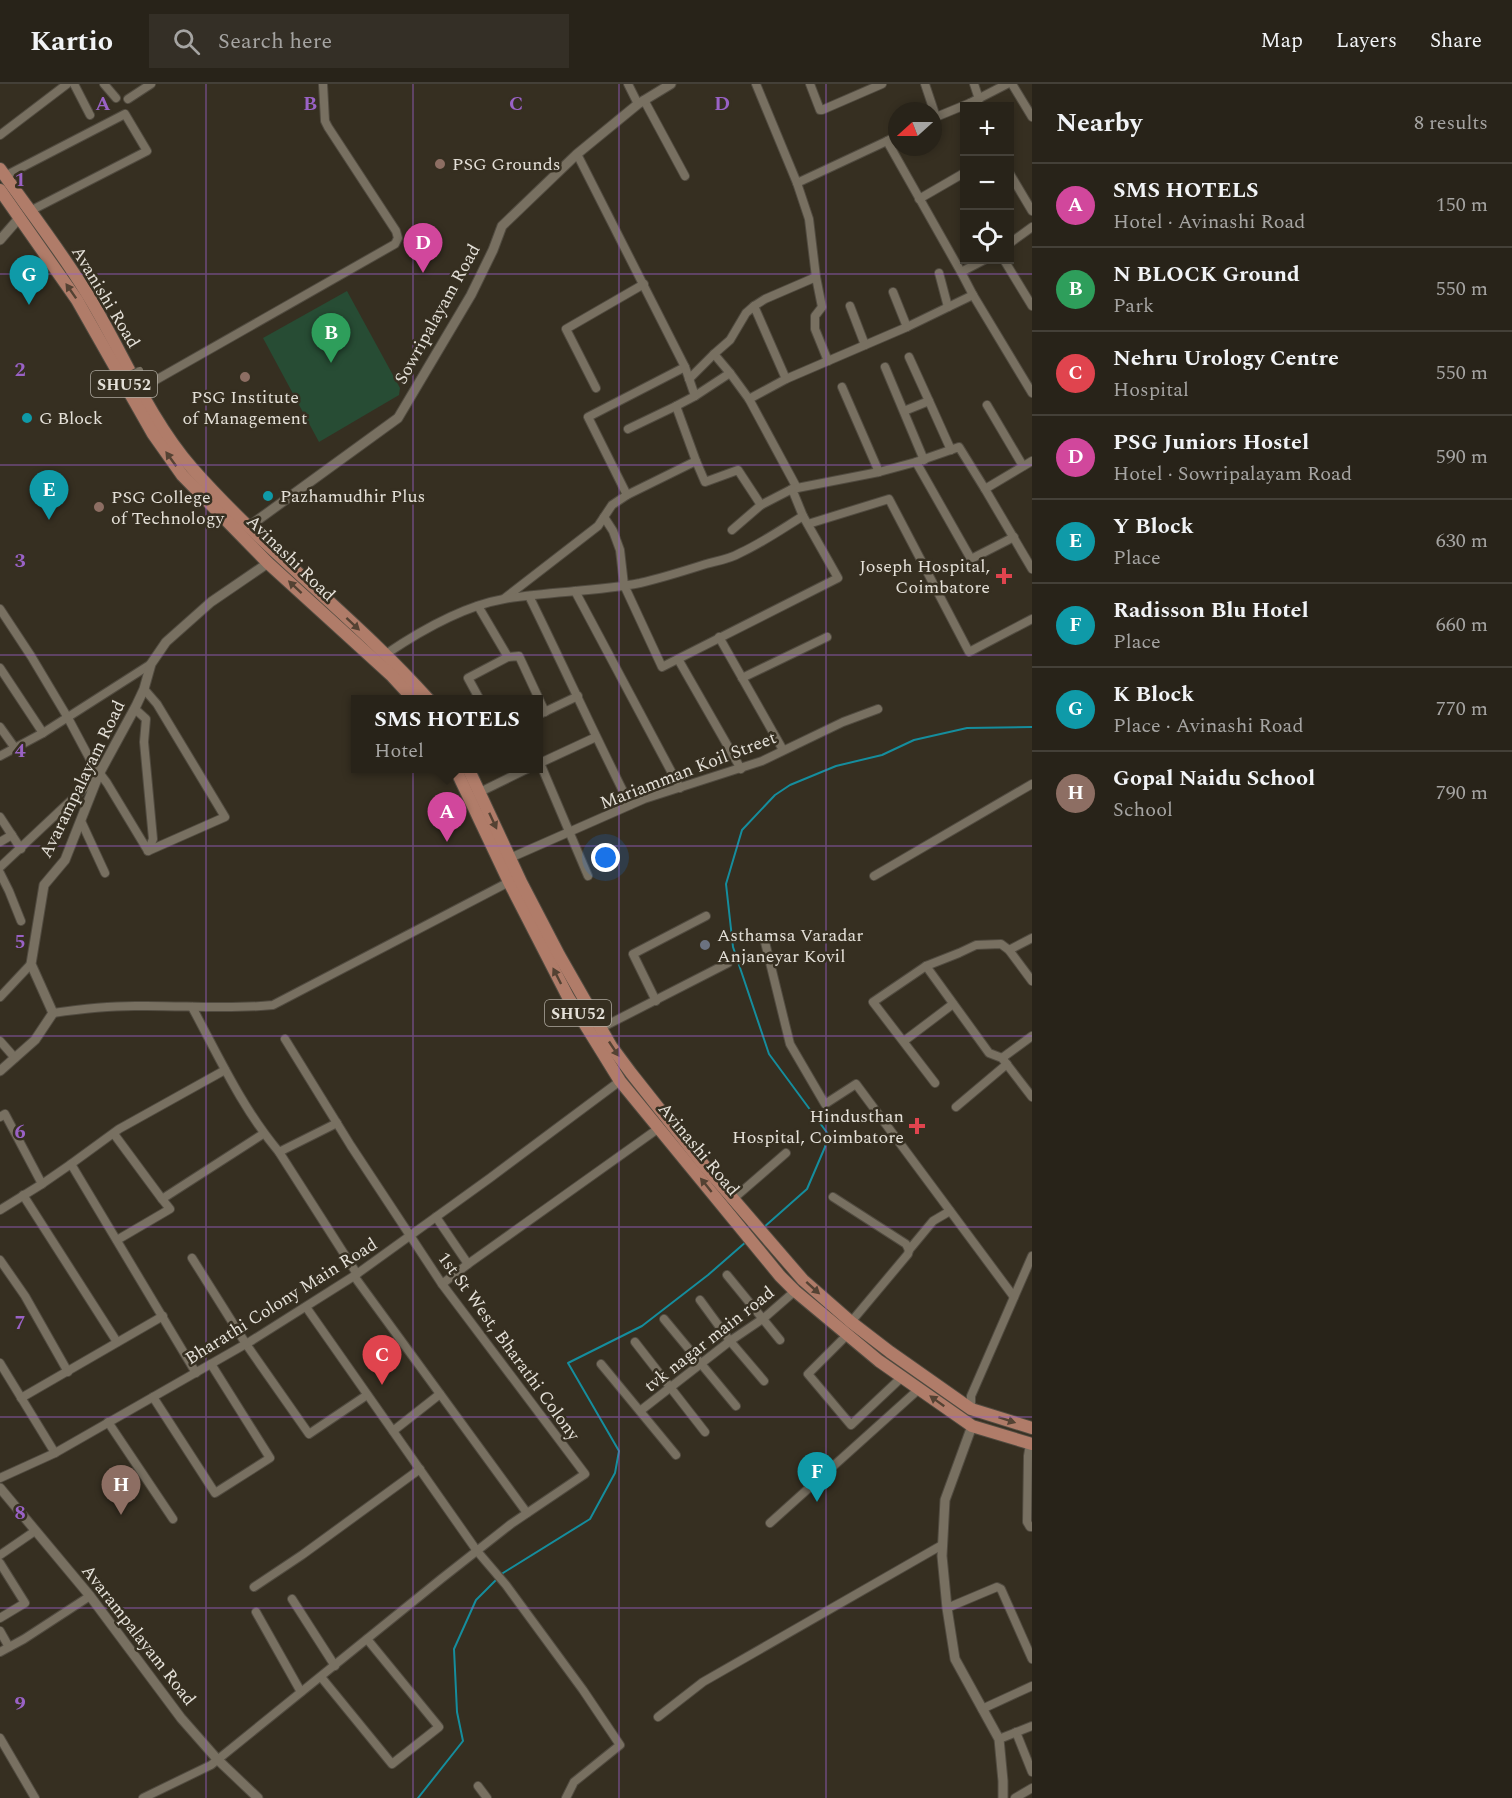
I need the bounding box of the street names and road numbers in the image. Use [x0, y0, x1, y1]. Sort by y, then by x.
street label: Sowripalayam Road [388, 239, 487, 389]
street label: Avanishi Road [64, 241, 147, 354]
road number: SHU52 [91, 371, 157, 397]
street label: Avinashi Road [240, 509, 341, 608]
street label: Avarampalayam Road [32, 696, 132, 863]
street label: Mariamman Koil Street [596, 724, 780, 817]
road number: SHU52 [545, 1000, 611, 1026]
street label: Avinashi Road [651, 1097, 746, 1202]
street label: Bharathi Colony Main Road [181, 1233, 381, 1369]
street label: 1st St West, Bharathi Colony [431, 1246, 587, 1447]
street label: tvk nagar main road [638, 1280, 780, 1399]
street label: Avarampalayam Road [75, 1559, 202, 1712]

